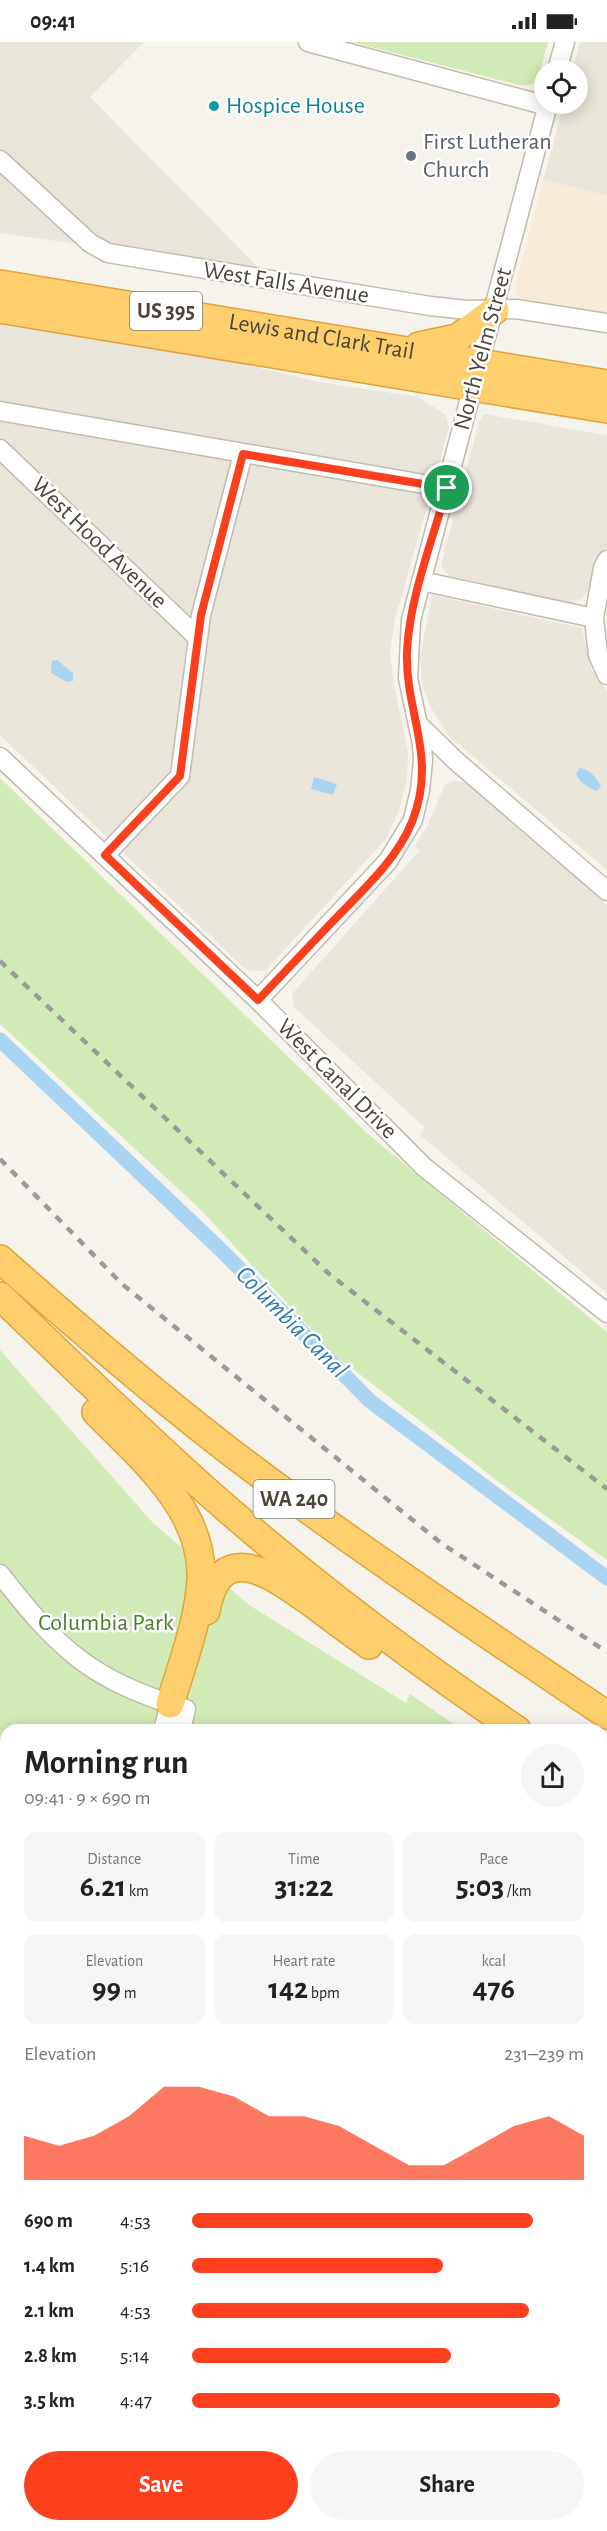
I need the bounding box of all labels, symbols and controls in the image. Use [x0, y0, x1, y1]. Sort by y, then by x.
text: 09:41 [30, 10, 76, 32]
map controls [534, 60, 588, 114]
button: locate [534, 60, 588, 114]
place label: Hospice House [226, 94, 365, 118]
marker: Hospice House [207, 99, 221, 113]
place label: First Lutheran Church [423, 130, 552, 182]
marker: First Lutheran Church [404, 149, 418, 163]
street label: West Falls Avenue [201, 258, 371, 308]
street label: North Yelm Street [450, 265, 516, 433]
road number: US 395 [130, 292, 202, 330]
street label: Lewis and Clark Trail [227, 310, 416, 364]
pin [421, 462, 472, 513]
icon: arrive [430, 471, 463, 504]
street label: West Hood Avenue [27, 473, 171, 613]
street label: West Canal Drive [272, 1014, 402, 1144]
water label: Columbia Canal [231, 1261, 353, 1383]
road number: WA 240 [254, 1480, 334, 1518]
park label: Columbia Park [38, 1611, 174, 1635]
button: share [521, 1744, 584, 1807]
text: Morning run [24, 1747, 188, 1780]
text: 09:41 · 9 × 690 m [24, 1788, 150, 1808]
text: Distance [87, 1851, 141, 1867]
text: Time [288, 1851, 320, 1867]
text: Pace [479, 1851, 508, 1867]
text: 6.21 [80, 1872, 126, 1902]
text: 31:22 [275, 1872, 333, 1902]
text: 5:03 [456, 1872, 504, 1902]
text: km [126, 1883, 149, 1899]
text: /km [504, 1883, 532, 1899]
text: Elevation [85, 1953, 143, 1969]
text: Heart rate [273, 1953, 335, 1969]
text: kcal [481, 1953, 506, 1969]
text: 99 [92, 1974, 121, 2004]
text: 142 [268, 1974, 308, 2004]
text: 476 [472, 1974, 515, 2004]
text: m [121, 1985, 137, 2001]
text: bpm [308, 1985, 340, 2001]
text: Elevation [24, 2044, 96, 2064]
text: 231–239 m [504, 2044, 584, 2064]
text: 690 m [24, 2211, 73, 2231]
text: 4:53 [120, 2211, 151, 2231]
text: 1.4 km [24, 2256, 75, 2276]
text: 5:16 [120, 2256, 149, 2276]
text: 2.1 km [24, 2301, 74, 2321]
text: 4:53 [120, 2301, 151, 2321]
text: 2.8 km [24, 2346, 77, 2366]
text: 5:14 [120, 2346, 149, 2366]
text: 3.5 km [24, 2391, 75, 2411]
text: 4:47 [120, 2391, 152, 2411]
button: Save [24, 2451, 298, 2520]
button: Share [310, 2451, 584, 2520]

